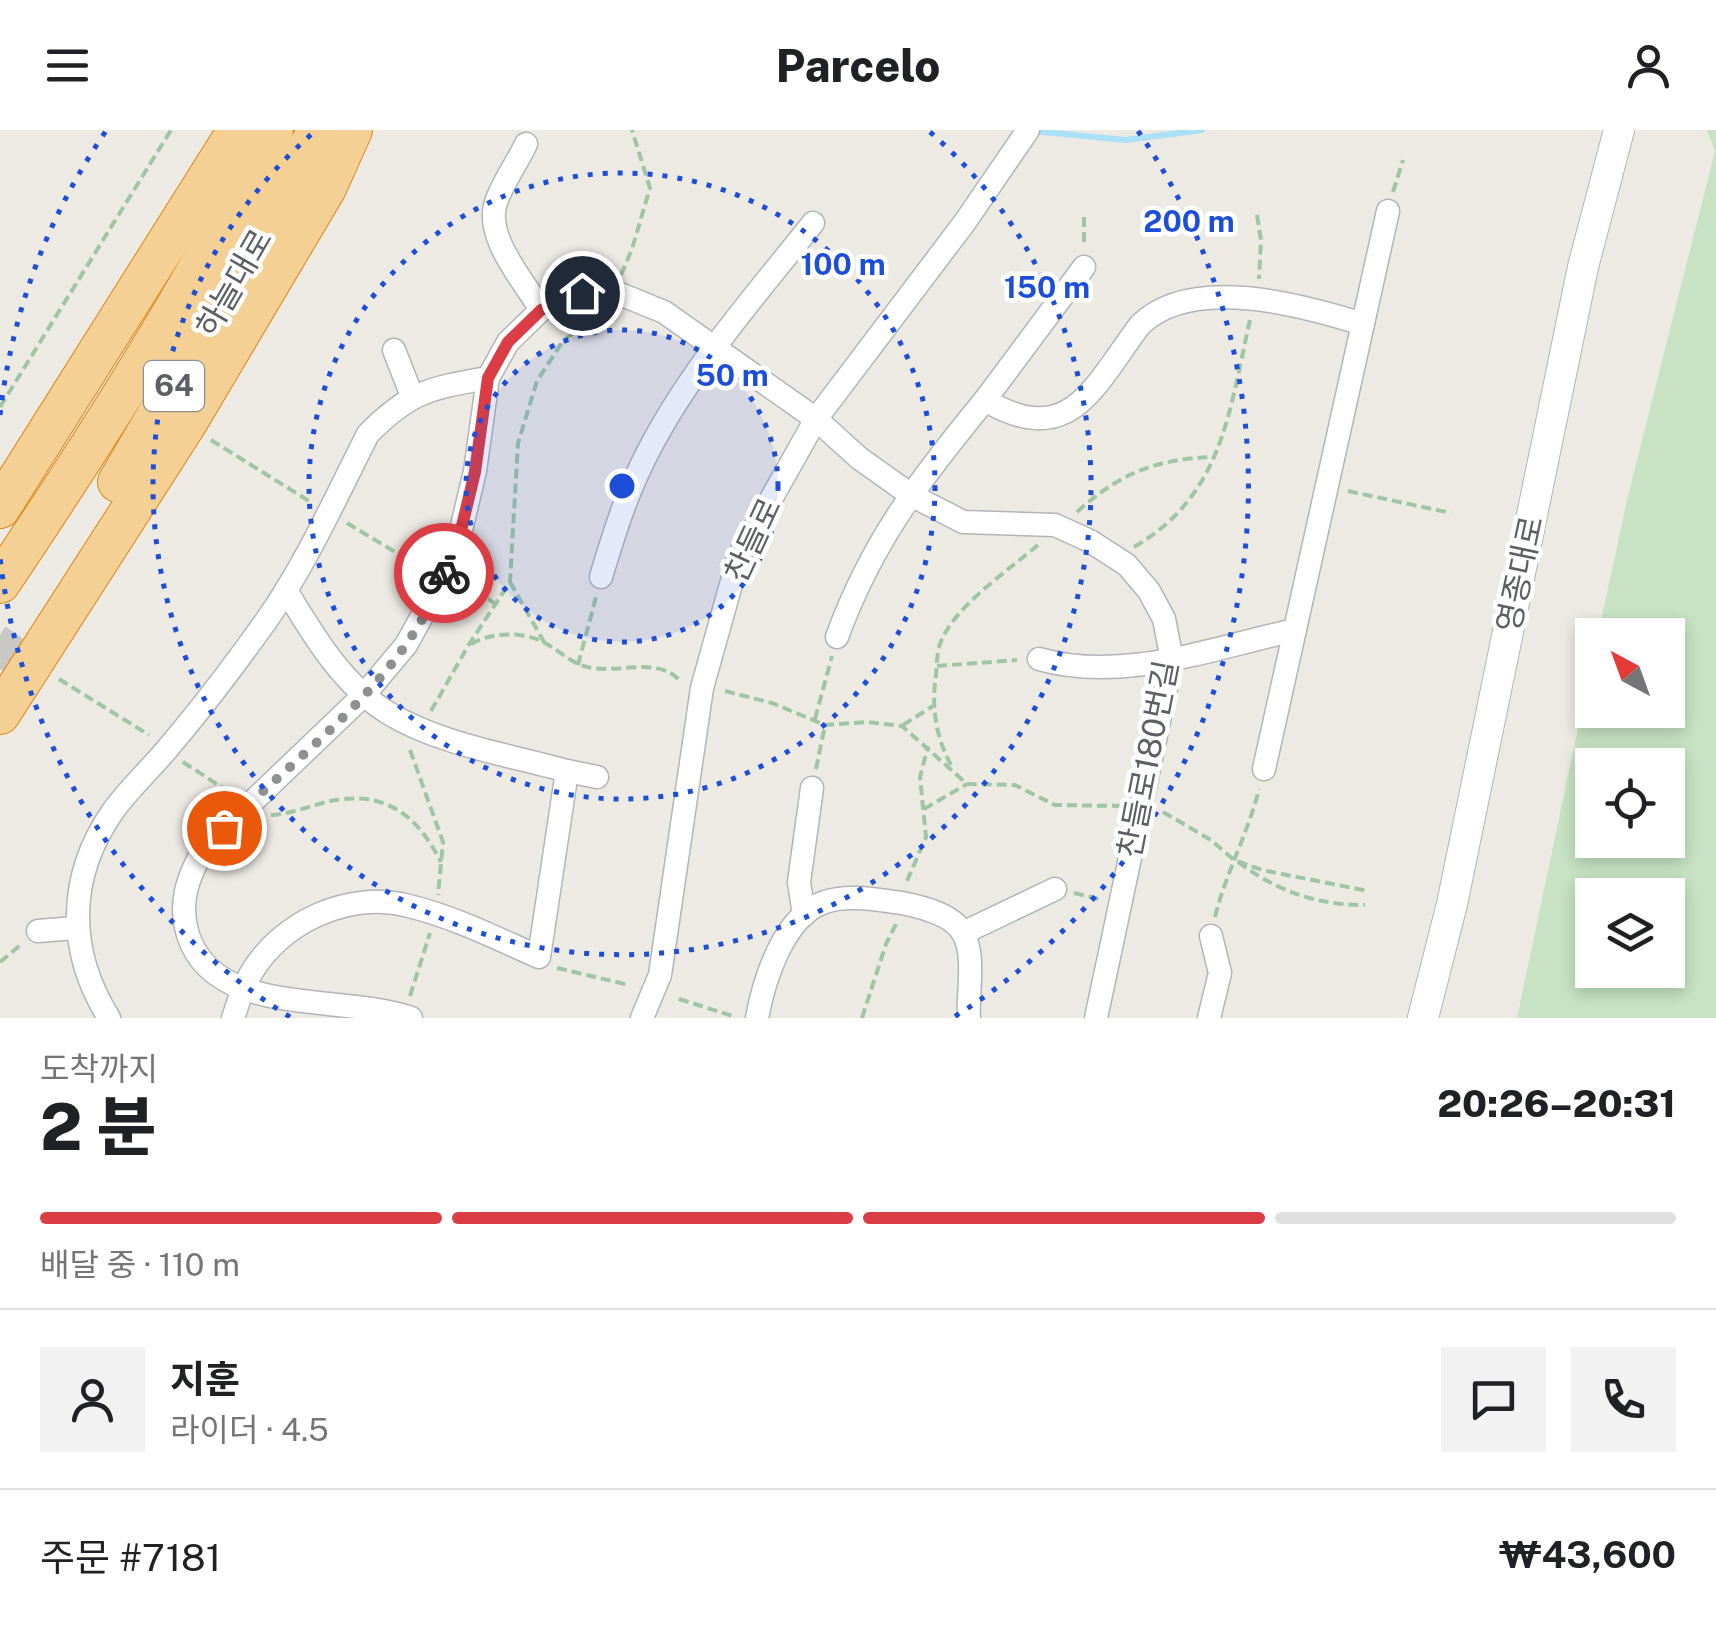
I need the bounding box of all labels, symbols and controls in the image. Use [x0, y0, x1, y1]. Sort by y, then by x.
icon: menu [40, 38, 95, 93]
icon: person [1621, 38, 1676, 93]
text: Parcelo [776, 39, 940, 92]
text: 200 m [1143, 203, 1235, 239]
street label: 하늘대로 [188, 223, 279, 343]
text: 100 m [800, 246, 886, 282]
pin [540, 251, 625, 336]
icon: home [555, 266, 610, 321]
text: 150 m [1004, 269, 1090, 305]
text: 50 m [695, 357, 769, 393]
road number: 64 [144, 361, 204, 411]
centre of rings [604, 468, 640, 504]
street label: 찬들로 [717, 492, 788, 588]
street label: 영종대로 [1489, 512, 1550, 635]
courier [394, 523, 494, 623]
icon: bike [417, 546, 472, 601]
north arrow [1575, 618, 1685, 728]
map controls [1575, 618, 1685, 988]
street label: 찬들로180번길 [1110, 657, 1185, 861]
button: locate [1575, 748, 1685, 858]
pin [182, 786, 267, 871]
icon: bag [197, 801, 252, 856]
button: layers [1575, 878, 1685, 988]
text: 도착까지 [40, 1050, 158, 1087]
text: 20:26–20:31 [1437, 1081, 1676, 1126]
text: 2 분 [40, 1088, 156, 1165]
text: 배달 중 · 110 m [40, 1246, 240, 1283]
button: person [40, 1347, 145, 1452]
button: chat [1441, 1347, 1546, 1452]
button: phone [1571, 1347, 1676, 1452]
text: 지훈 [170, 1357, 240, 1402]
text: 라이더 · 4.5 [170, 1411, 329, 1448]
text: ₩43,600 [1499, 1532, 1676, 1577]
text: 주문 #7181 [40, 1535, 221, 1580]

